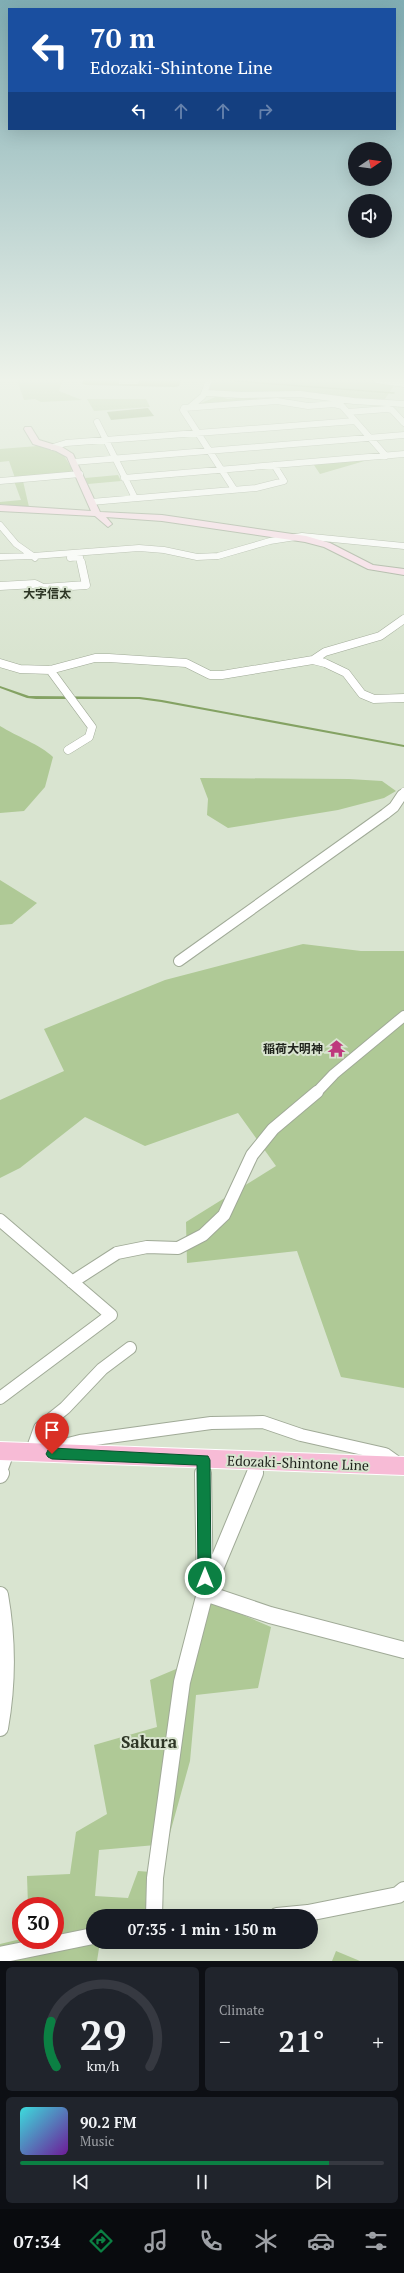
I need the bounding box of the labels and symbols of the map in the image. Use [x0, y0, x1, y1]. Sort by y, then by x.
north arrow [348, 142, 392, 186]
district label: 大字信太 [23, 586, 71, 601]
temple icon: 稲荷大明神 [326, 1039, 346, 1059]
place label: 稲荷大明神 [263, 1041, 323, 1056]
pin [35, 1413, 69, 1454]
street label: Edozaki-Shintone Line [227, 1451, 369, 1474]
position arrow [184, 1557, 226, 1599]
district label: Sakura [121, 1730, 178, 1753]
speed limit sign: 30 [12, 1897, 64, 1949]

